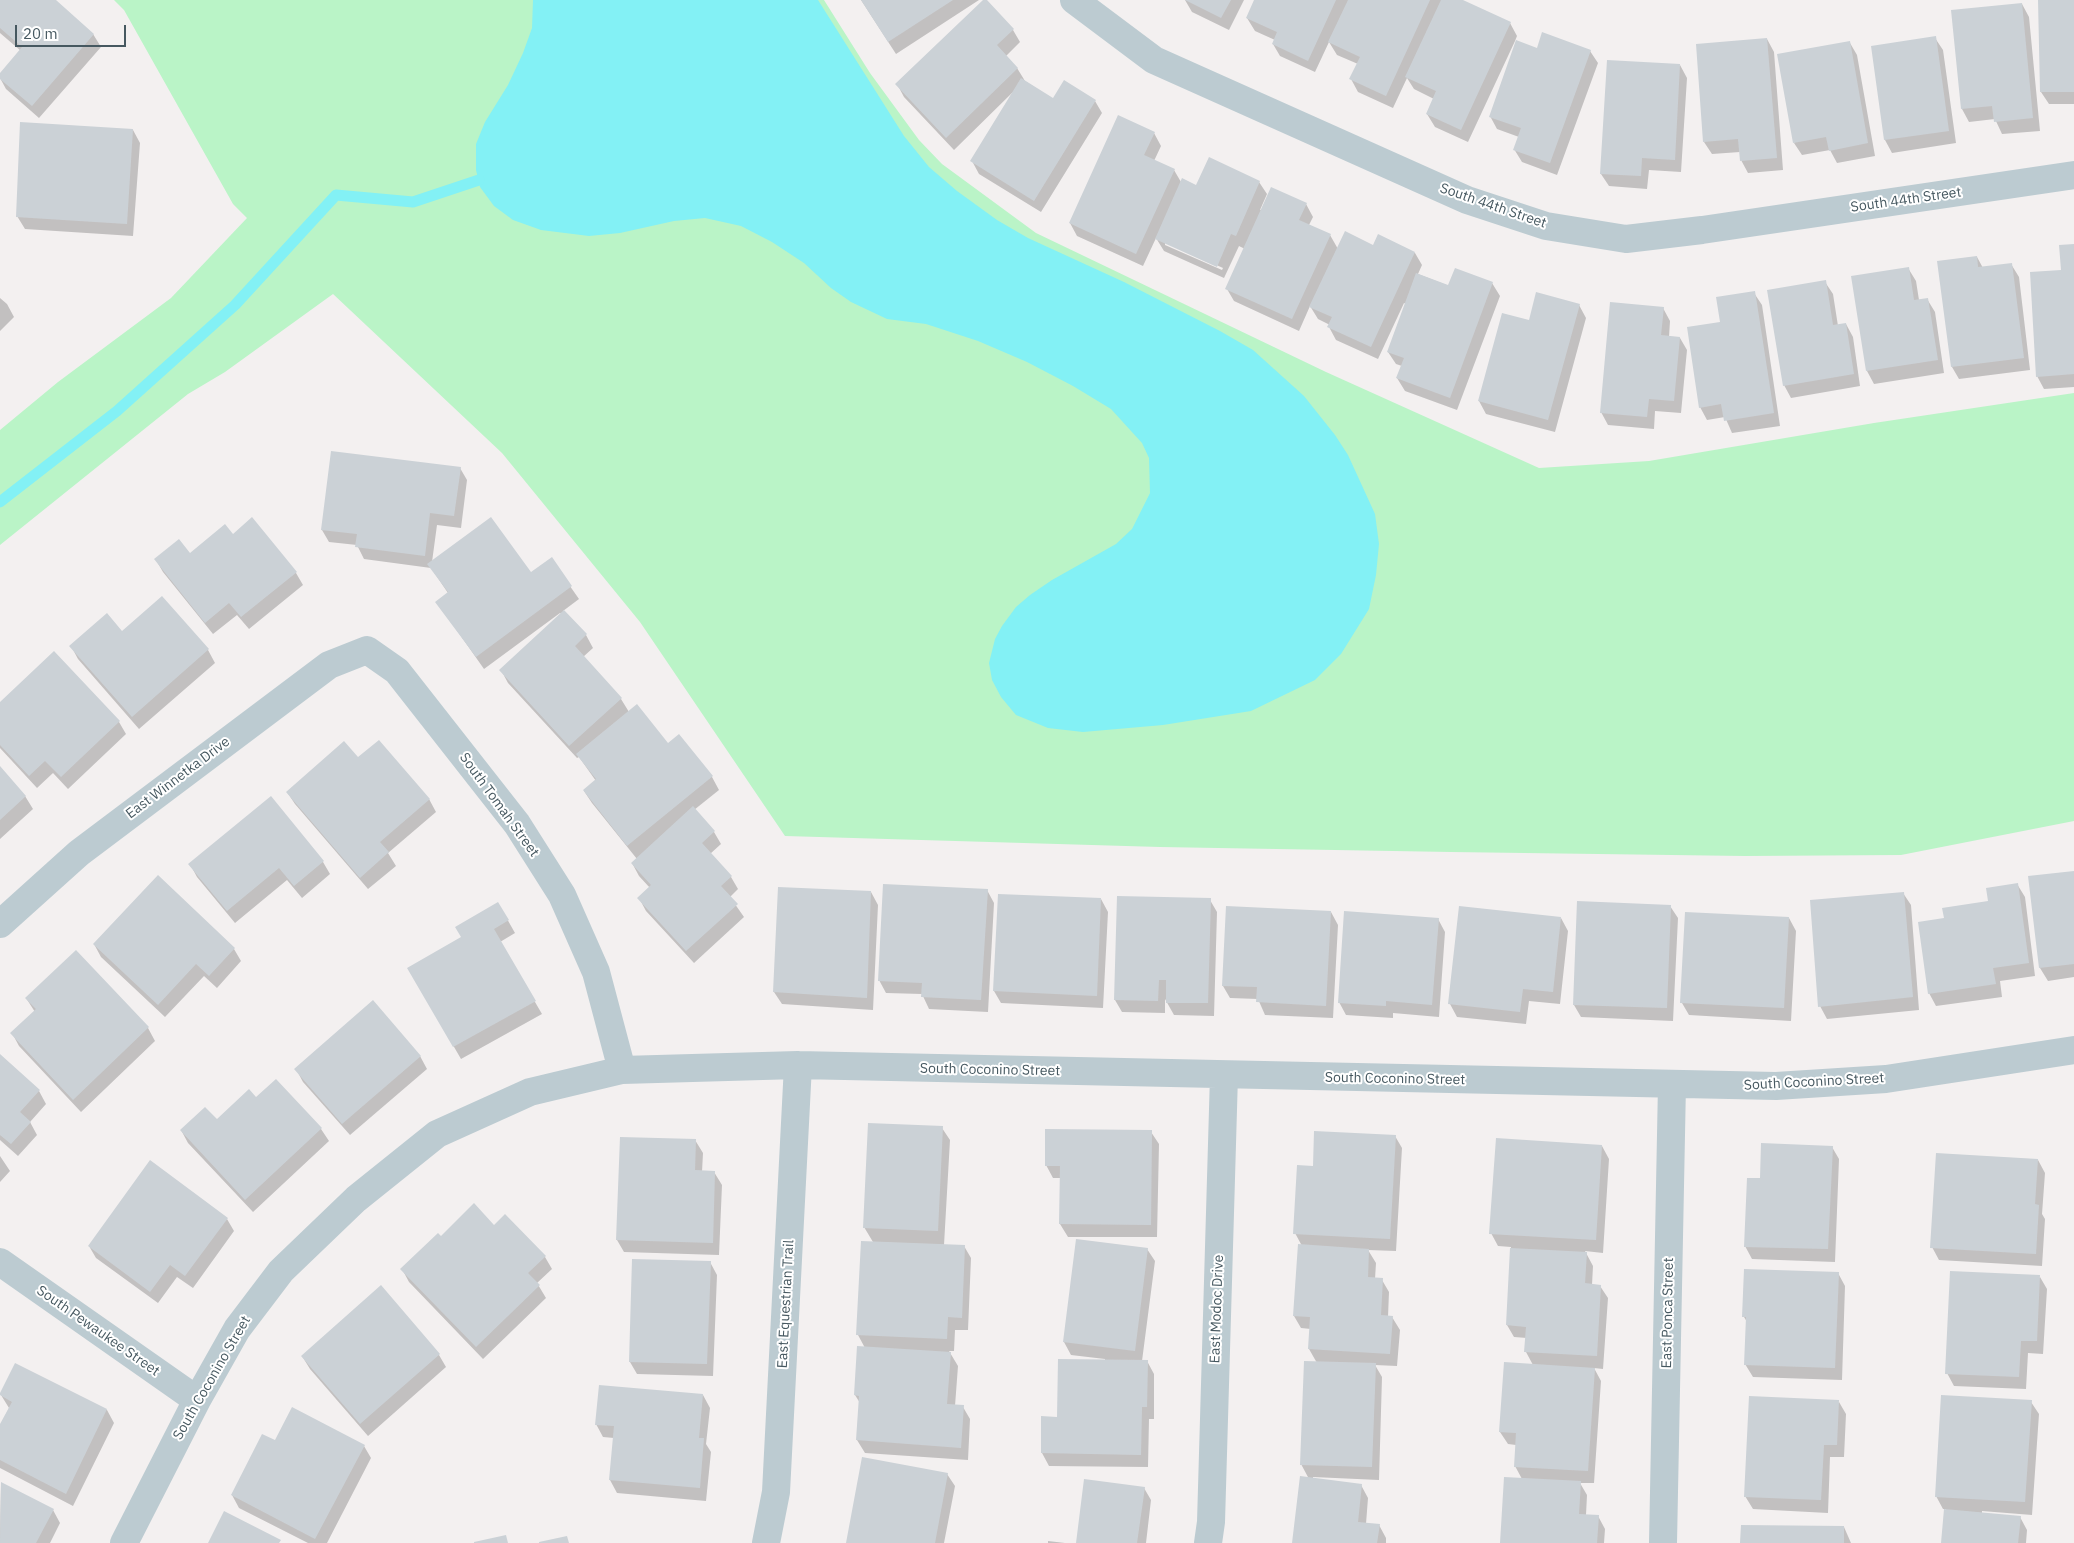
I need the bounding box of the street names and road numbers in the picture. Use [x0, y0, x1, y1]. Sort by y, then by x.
street label: South 44th Street [1438, 180, 1548, 232]
street label: South 44th Street [1850, 184, 1962, 216]
street label: East Winnetka Drive [123, 733, 233, 823]
street label: South Tomah Street [456, 750, 542, 860]
street label: South Coconino Street [920, 1060, 1060, 1080]
street label: South Coconino Street [1325, 1069, 1465, 1089]
street label: South Coconino Street [1743, 1070, 1885, 1094]
street label: East Equestrian Trail [774, 1239, 798, 1369]
street label: East Modoc Drive [1207, 1254, 1227, 1364]
street label: East Ponca Street [1659, 1257, 1677, 1369]
street label: South Pewaukee Street [33, 1282, 163, 1380]
street label: South Coconino Street [170, 1313, 254, 1443]

